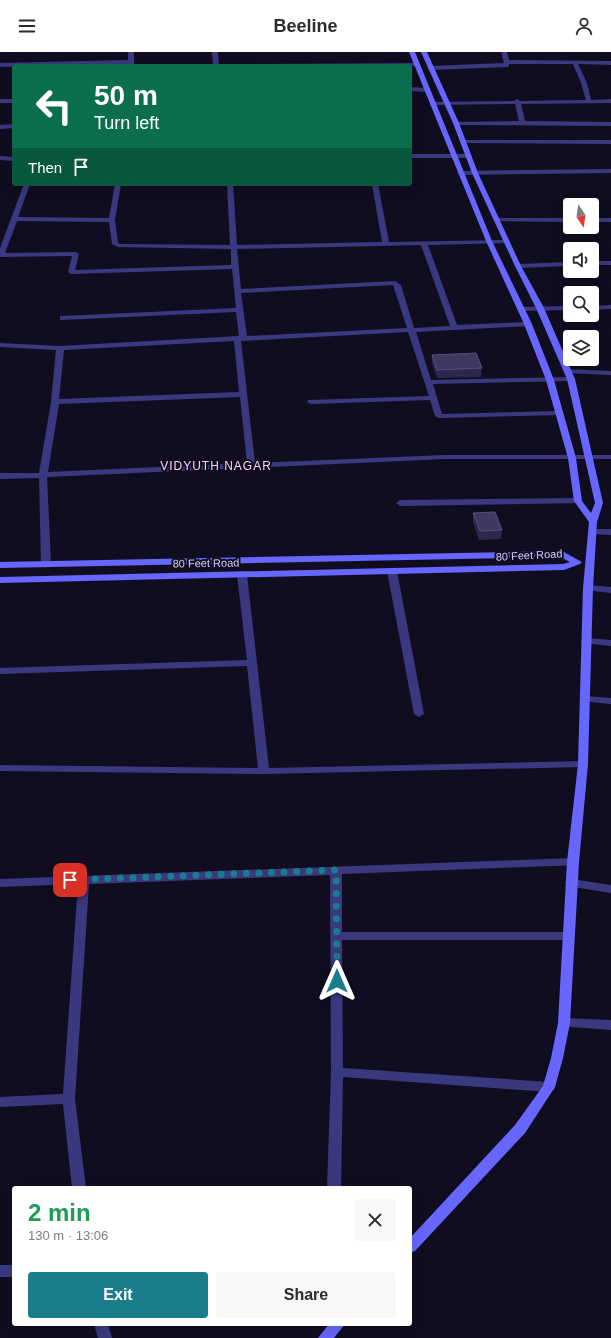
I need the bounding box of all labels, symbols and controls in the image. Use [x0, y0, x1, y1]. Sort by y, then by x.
icon: menu [16, 15, 38, 37]
icon: person [573, 15, 595, 37]
text: Beeline [273, 16, 338, 36]
icon: left [28, 80, 80, 132]
text: 50 m [94, 80, 158, 111]
text: Turn left [94, 113, 159, 133]
icon: arrive [70, 156, 92, 178]
text: Then [28, 159, 62, 176]
north arrow [563, 198, 599, 234]
map controls [563, 198, 599, 366]
button: sound [563, 242, 599, 278]
button: search [563, 286, 599, 322]
button: layers [563, 330, 599, 366]
district label: VIDYUTH NAGAR [160, 459, 272, 473]
street label: 80 Feet Road [495, 547, 563, 563]
street label: 80 Feet Road [173, 556, 239, 570]
pin [53, 863, 87, 897]
icon: arrive [59, 869, 81, 891]
position arrow [316, 960, 358, 1002]
text: 2 min [28, 1199, 91, 1226]
button: close [354, 1199, 396, 1241]
text: 130 m · 13:06 [28, 1228, 108, 1243]
button: Exit [28, 1272, 208, 1318]
button: Share [216, 1272, 396, 1318]

